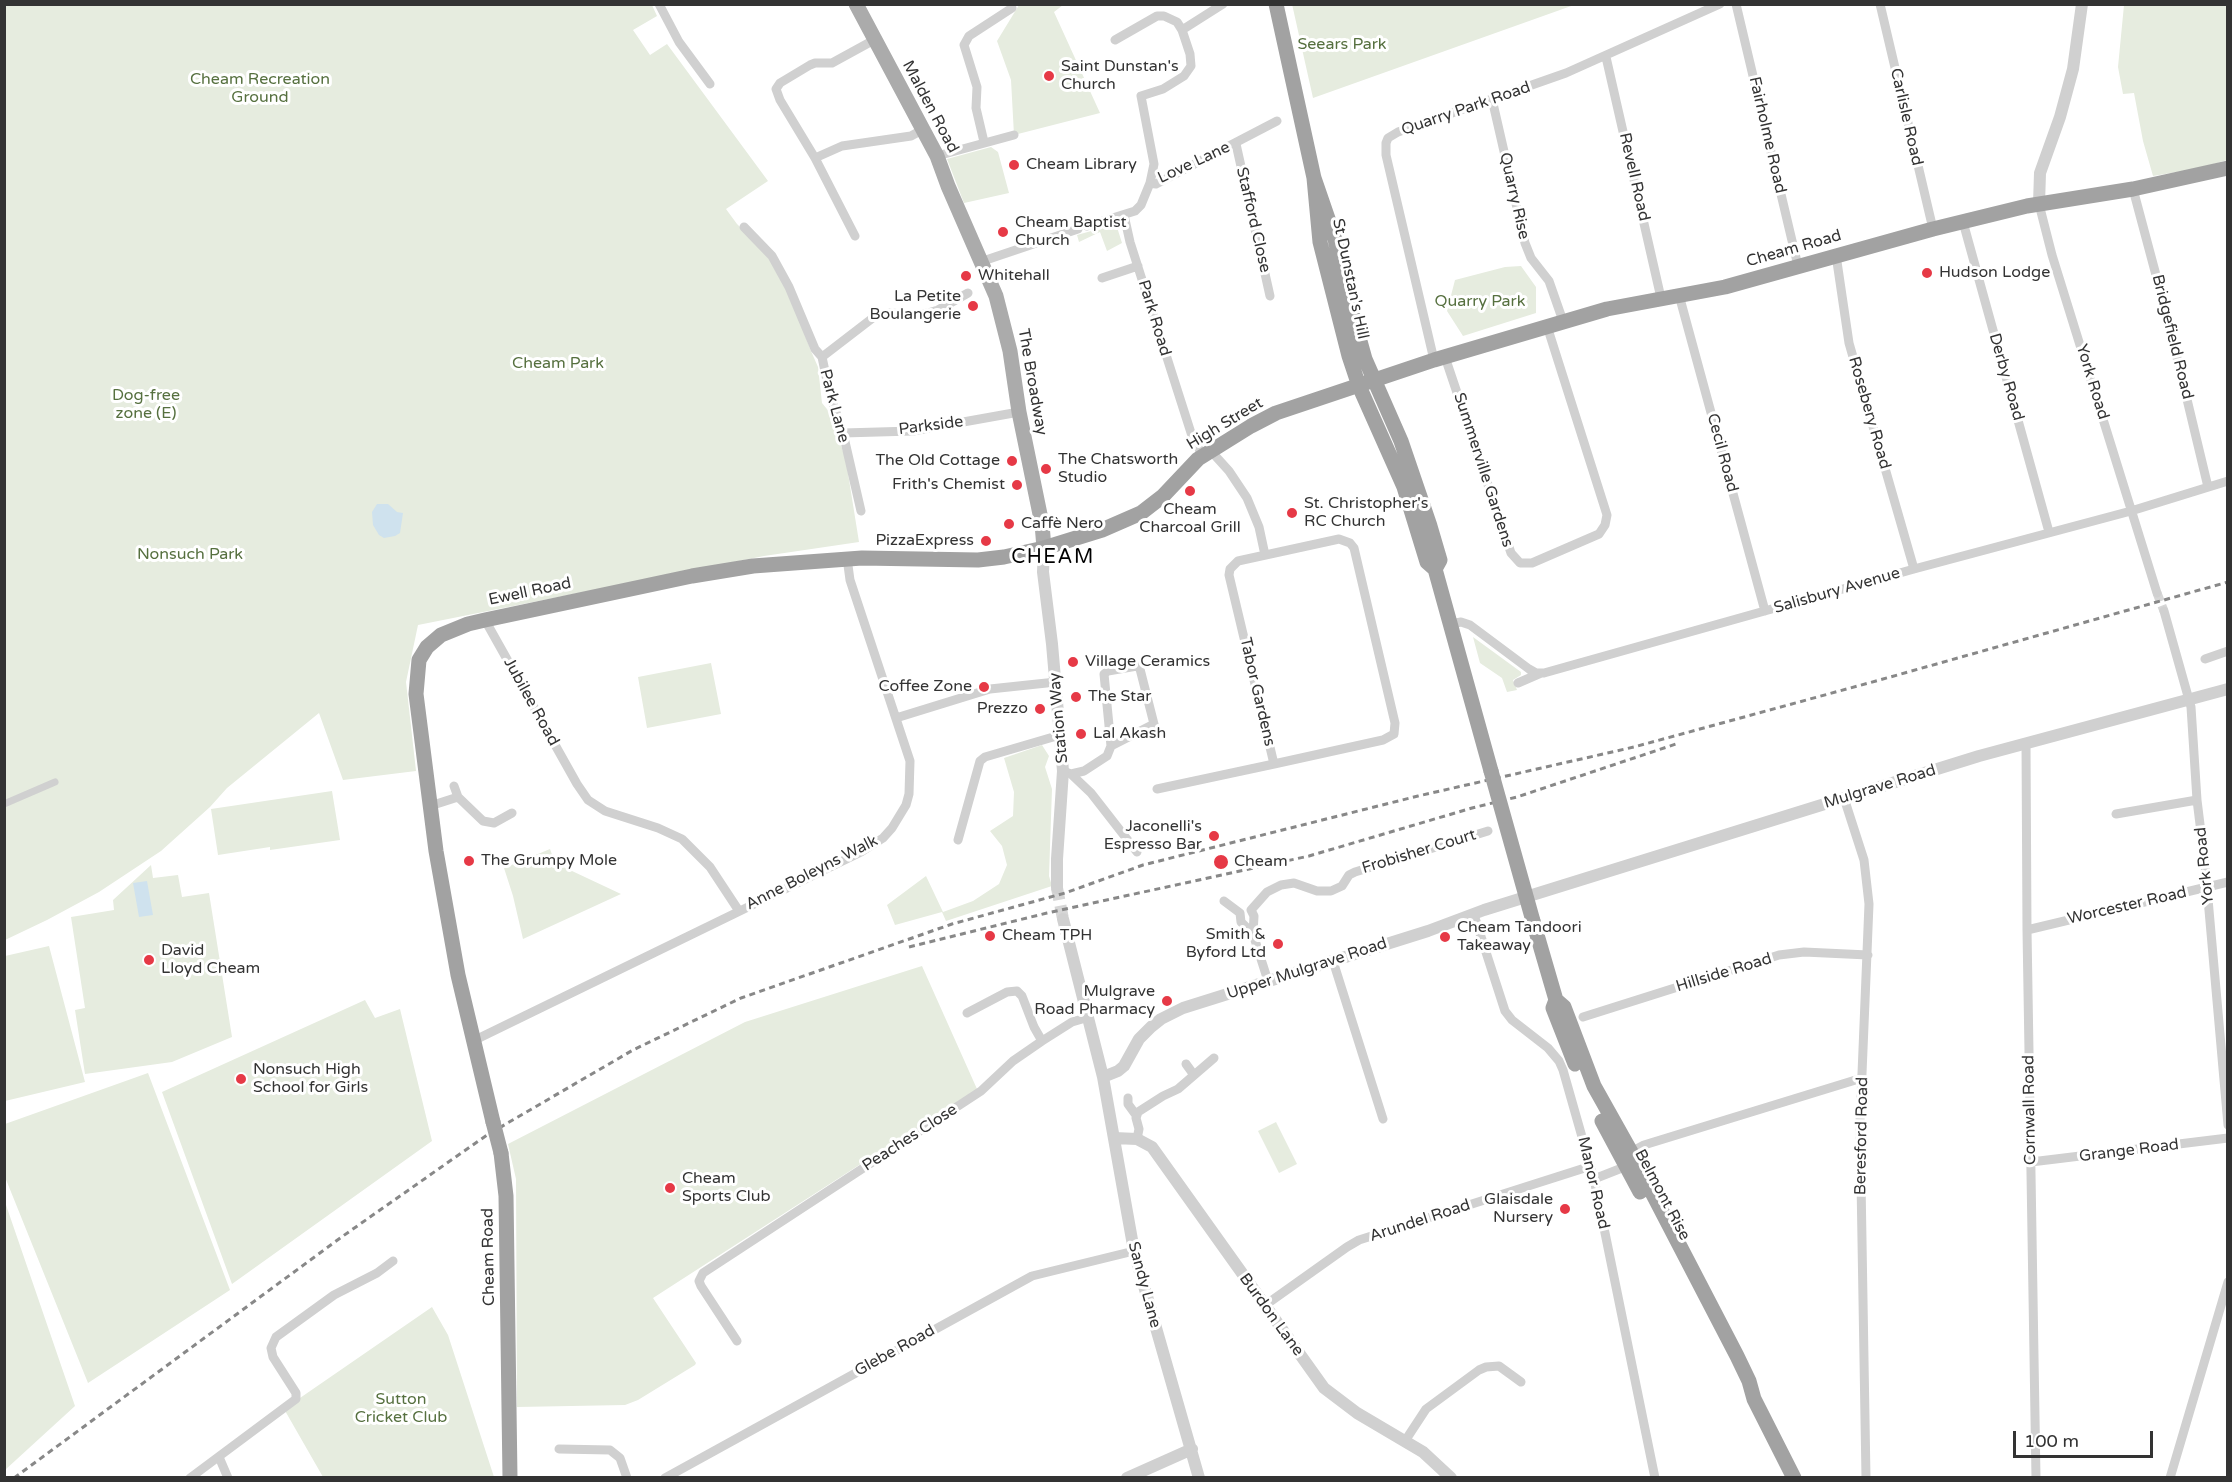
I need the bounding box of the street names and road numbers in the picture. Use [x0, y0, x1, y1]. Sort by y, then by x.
street label: Malden Road [898, 58, 962, 156]
street label: Carlisle Road [1885, 66, 1927, 168]
street label: Fairholme Road [1744, 75, 1790, 195]
street label: Quarry Park Road [1399, 78, 1533, 140]
street label: Revell Road [1615, 131, 1653, 223]
street label: Love Lane [1155, 138, 1233, 188]
street label: Quarry Rise [1495, 151, 1533, 241]
street label: Stafford Close [1232, 165, 1274, 275]
street label: St Dunstan's Hill [1328, 217, 1372, 341]
street label: Cheam Road [1744, 226, 1844, 272]
street label: Bridgefield Road [2147, 273, 2197, 401]
street label: Park Road [1133, 278, 1175, 358]
street label: The Broadway [1013, 327, 1051, 437]
street label: Derby Road [1984, 331, 2028, 423]
street label: York Road [2071, 342, 2113, 422]
street label: Rosebery Road [1844, 355, 1894, 471]
street label: Park Lane [815, 367, 853, 445]
street label: Summerville Gardens [1449, 390, 1517, 550]
street label: High Street [1183, 394, 1267, 454]
street label: Cecil Road [1702, 411, 1742, 495]
street label: Parkside [898, 413, 964, 439]
street label: Salisbury Avenue [1772, 564, 1902, 618]
street label: Ewell Road [487, 574, 573, 610]
street label: Tabor Gardens [1235, 636, 1279, 748]
street label: Jubilee Road [499, 655, 563, 749]
street label: Station Way [1045, 672, 1073, 764]
street label: Mulgrave Road [1822, 761, 1938, 813]
street label: Frobisher Court [1360, 826, 1478, 878]
street label: York Road [2191, 826, 2219, 906]
street label: Anne Boleyns Walk [743, 831, 881, 915]
street label: Worcester Road [2066, 883, 2188, 929]
street label: Upper Mulgrave Road [1225, 934, 1389, 1004]
street label: Hillside Road [1674, 949, 1774, 997]
street label: Cornwall Road [2019, 1055, 2041, 1165]
street label: Beresford Road [1851, 1077, 1873, 1195]
street label: Peaches Close [859, 1100, 961, 1176]
street label: Manor Road [1573, 1135, 1613, 1231]
street label: Grange Road [2078, 1135, 2180, 1167]
street label: Belmont Rise [1630, 1146, 1694, 1244]
street label: Arundel Road [1367, 1196, 1473, 1246]
street label: Cheam Road [479, 1208, 499, 1306]
street label: Sandy Lane [1123, 1240, 1165, 1330]
street label: Burdon Lane [1235, 1270, 1307, 1360]
street label: Glebe Road [852, 1321, 938, 1381]

